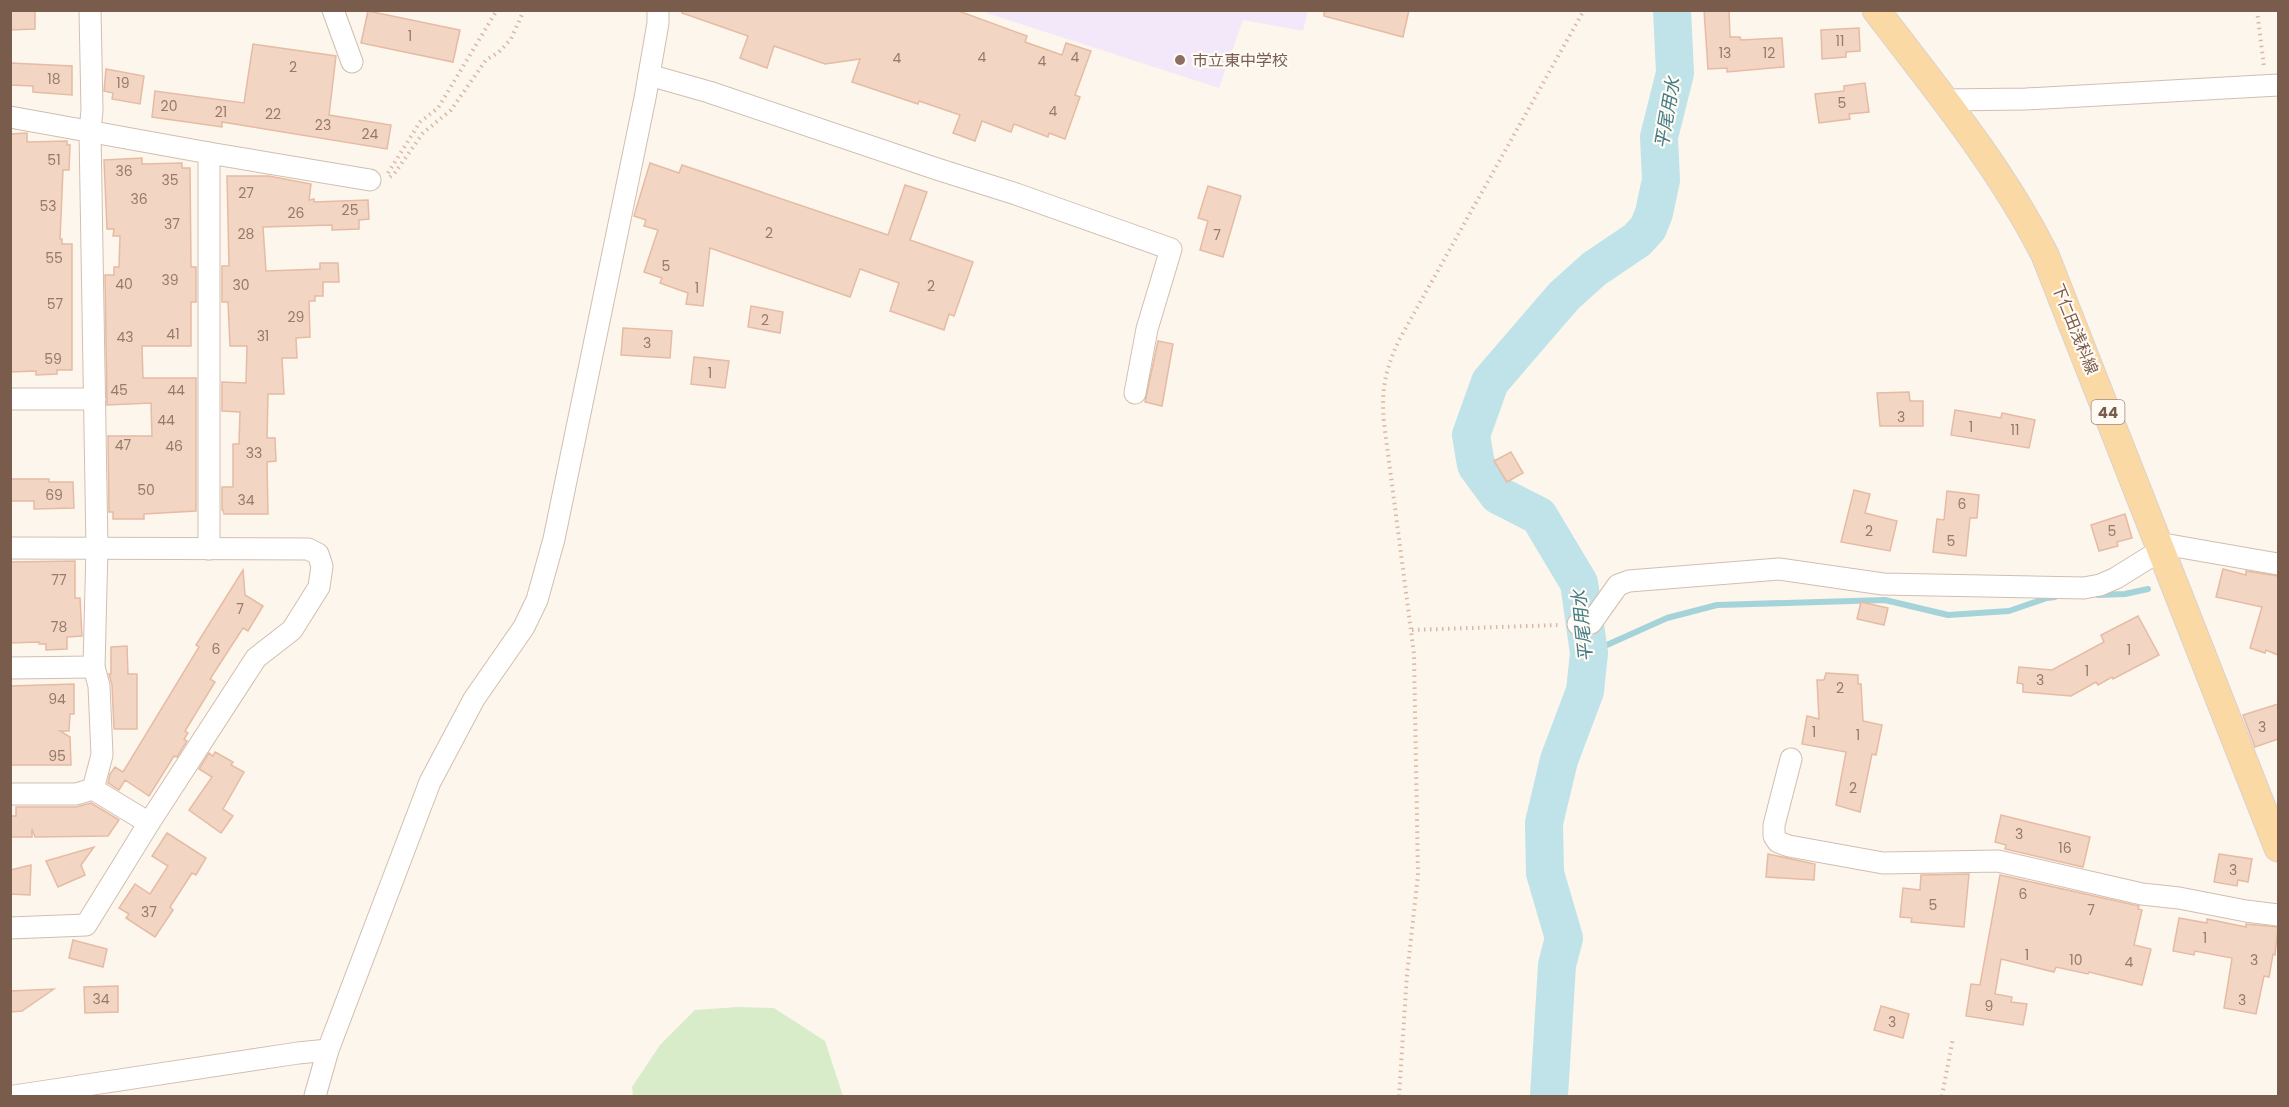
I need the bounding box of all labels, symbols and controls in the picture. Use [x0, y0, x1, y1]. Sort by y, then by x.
house number: 1 [408, 26, 412, 46]
house number: 11 [1836, 31, 1844, 51]
house number: 13 [1719, 43, 1731, 63]
house number: 12 [1763, 43, 1775, 63]
house number: 4 [978, 47, 987, 67]
house number: 4 [1071, 47, 1080, 67]
house number: 4 [893, 48, 902, 68]
place label: 市立東中学校 [1192, 49, 1288, 72]
house number: 4 [1038, 51, 1047, 71]
marker: 市立東中学校 [1173, 53, 1187, 67]
house number: 2 [289, 57, 297, 77]
house number: 18 [47, 69, 61, 89]
house number: 19 [116, 73, 130, 93]
water label: 平尾用水 [1648, 73, 1686, 151]
house number: 5 [1838, 93, 1846, 113]
house number: 20 [161, 96, 177, 116]
house number: 4 [1049, 101, 1058, 121]
house number: 21 [215, 102, 227, 122]
house number: 22 [265, 104, 281, 124]
house number: 23 [315, 115, 331, 135]
house number: 24 [362, 124, 379, 144]
house number: 51 [47, 150, 61, 170]
house number: 36 [115, 161, 133, 181]
house number: 35 [161, 170, 179, 190]
house number: 27 [238, 183, 254, 203]
house number: 36 [130, 189, 148, 209]
house number: 53 [39, 196, 57, 216]
house number: 25 [342, 200, 358, 220]
house number: 26 [288, 203, 305, 223]
house number: 37 [164, 214, 180, 234]
house number: 2 [765, 223, 773, 243]
house number: 28 [238, 224, 255, 244]
house number: 7 [1213, 225, 1221, 245]
house number: 55 [45, 248, 63, 268]
house number: 5 [662, 256, 670, 276]
house number: 39 [161, 270, 179, 290]
house number: 40 [115, 274, 133, 294]
house number: 30 [232, 275, 250, 295]
house number: 2 [927, 276, 935, 296]
house number: 1 [695, 278, 699, 298]
street label: 下仁田浅科線 [2046, 280, 2104, 378]
house number: 57 [47, 294, 64, 314]
house number: 29 [288, 307, 304, 327]
house number: 2 [761, 310, 769, 330]
house number: 41 [166, 324, 180, 344]
house number: 31 [257, 326, 269, 346]
house number: 43 [116, 327, 134, 347]
house number: 3 [643, 333, 651, 353]
house number: 59 [44, 349, 62, 369]
house number: 1 [708, 363, 712, 383]
house number: 45 [110, 380, 128, 400]
house number: 44 [167, 380, 185, 400]
road number: 44 [2092, 400, 2124, 424]
house number: 3 [1897, 407, 1905, 427]
house number: 44 [157, 410, 175, 430]
house number: 1 [1969, 417, 1973, 437]
house number: 11 [2011, 420, 2019, 440]
house number: 47 [115, 435, 132, 455]
house number: 46 [165, 436, 183, 456]
house number: 33 [246, 443, 262, 463]
house number: 50 [137, 480, 155, 500]
house number: 69 [45, 485, 63, 505]
house number: 34 [237, 490, 255, 510]
house number: 6 [1958, 494, 1967, 514]
house number: 2 [1865, 521, 1873, 541]
house number: 5 [2108, 521, 2116, 541]
house number: 5 [1947, 531, 1955, 551]
house number: 77 [51, 570, 67, 590]
water label: 平尾用水 [1566, 587, 1598, 663]
house number: 7 [236, 599, 244, 619]
house number: 78 [51, 617, 67, 637]
house number: 6 [212, 639, 221, 659]
house number: 1 [2127, 640, 2131, 660]
house number: 1 [2085, 661, 2089, 681]
house number: 3 [2036, 670, 2044, 690]
house number: 2 [1836, 678, 1844, 698]
house number: 94 [48, 689, 66, 709]
house number: 3 [2258, 717, 2266, 737]
house number: 1 [1812, 722, 1816, 742]
house number: 1 [1856, 725, 1860, 745]
house number: 95 [48, 746, 66, 766]
house number: 2 [1849, 778, 1857, 798]
house number: 3 [2015, 824, 2023, 844]
house number: 16 [2058, 838, 2072, 858]
house number: 3 [2229, 860, 2237, 880]
house number: 6 [2019, 884, 2028, 904]
house number: 5 [1929, 895, 1937, 915]
house number: 7 [2087, 900, 2095, 920]
house number: 37 [141, 902, 157, 922]
house number: 1 [2203, 928, 2207, 948]
house number: 1 [2025, 945, 2029, 965]
house number: 10 [2069, 950, 2083, 970]
house number: 3 [2250, 950, 2258, 970]
house number: 4 [2125, 952, 2134, 972]
house number: 34 [92, 989, 110, 1009]
house number: 3 [2238, 990, 2246, 1010]
house number: 9 [1985, 996, 1993, 1016]
house number: 3 [1888, 1012, 1896, 1032]

